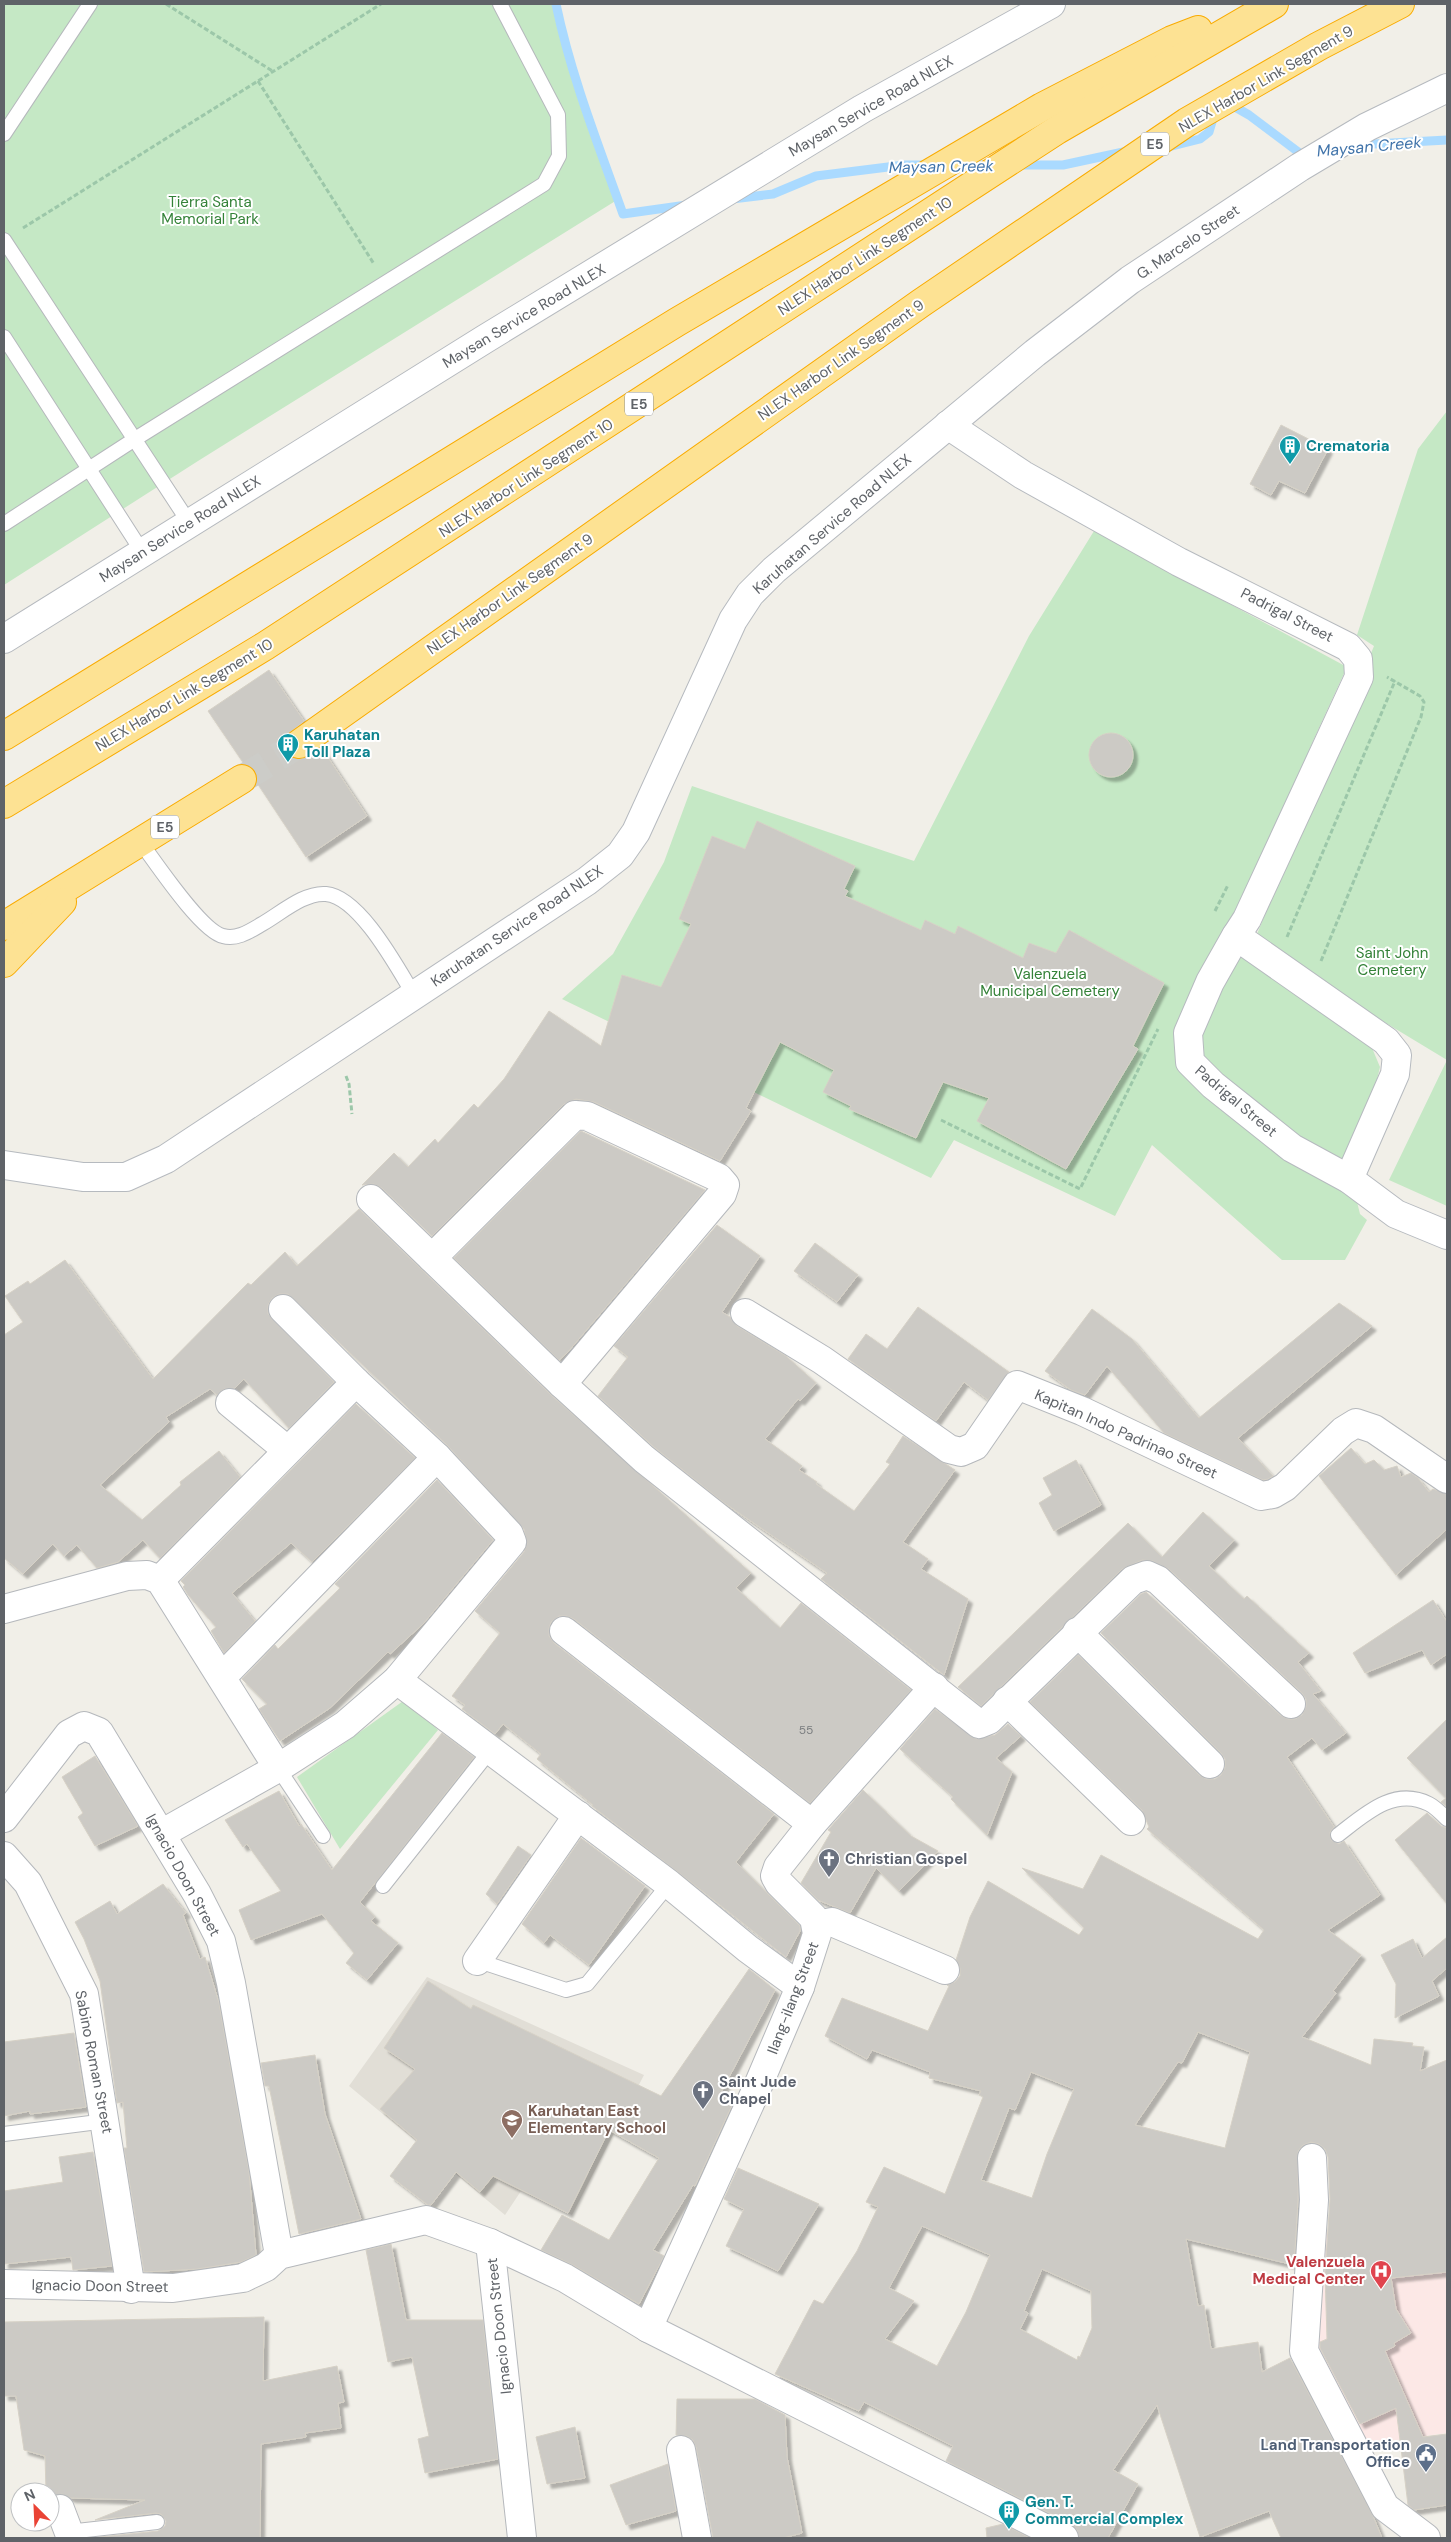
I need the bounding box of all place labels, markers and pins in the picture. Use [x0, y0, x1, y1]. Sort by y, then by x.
building icon: Crematoria [1278, 434, 1302, 465]
place label: Crematoria [1306, 436, 1389, 456]
place label: Karuhatan Toll Plaza [304, 725, 380, 762]
building icon: Karuhatan Toll Plaza [276, 732, 300, 763]
church icon: Christian Gospel [817, 1847, 841, 1878]
place label: Christian Gospel [845, 1849, 967, 1869]
place label: Saint Jude Chapel [719, 2072, 796, 2109]
church icon: Saint Jude Chapel [691, 2079, 715, 2110]
place label: Karuhatan East Elementary School [528, 2101, 666, 2138]
school or university icon: Karuhatan East Elementary School [500, 2108, 524, 2139]
place label: Valenzuela Medical Center [1252, 2252, 1365, 2289]
hospital icon: Valenzuela Medical Center [1369, 2259, 1393, 2290]
place label: Land Transportation Office [1261, 2435, 1410, 2472]
public building icon: Land Transportation Office [1414, 2442, 1438, 2473]
place label: Gen. T. Commercial Complex [1025, 2492, 1184, 2529]
building icon: Gen. T. Commercial Complex [997, 2499, 1021, 2530]

